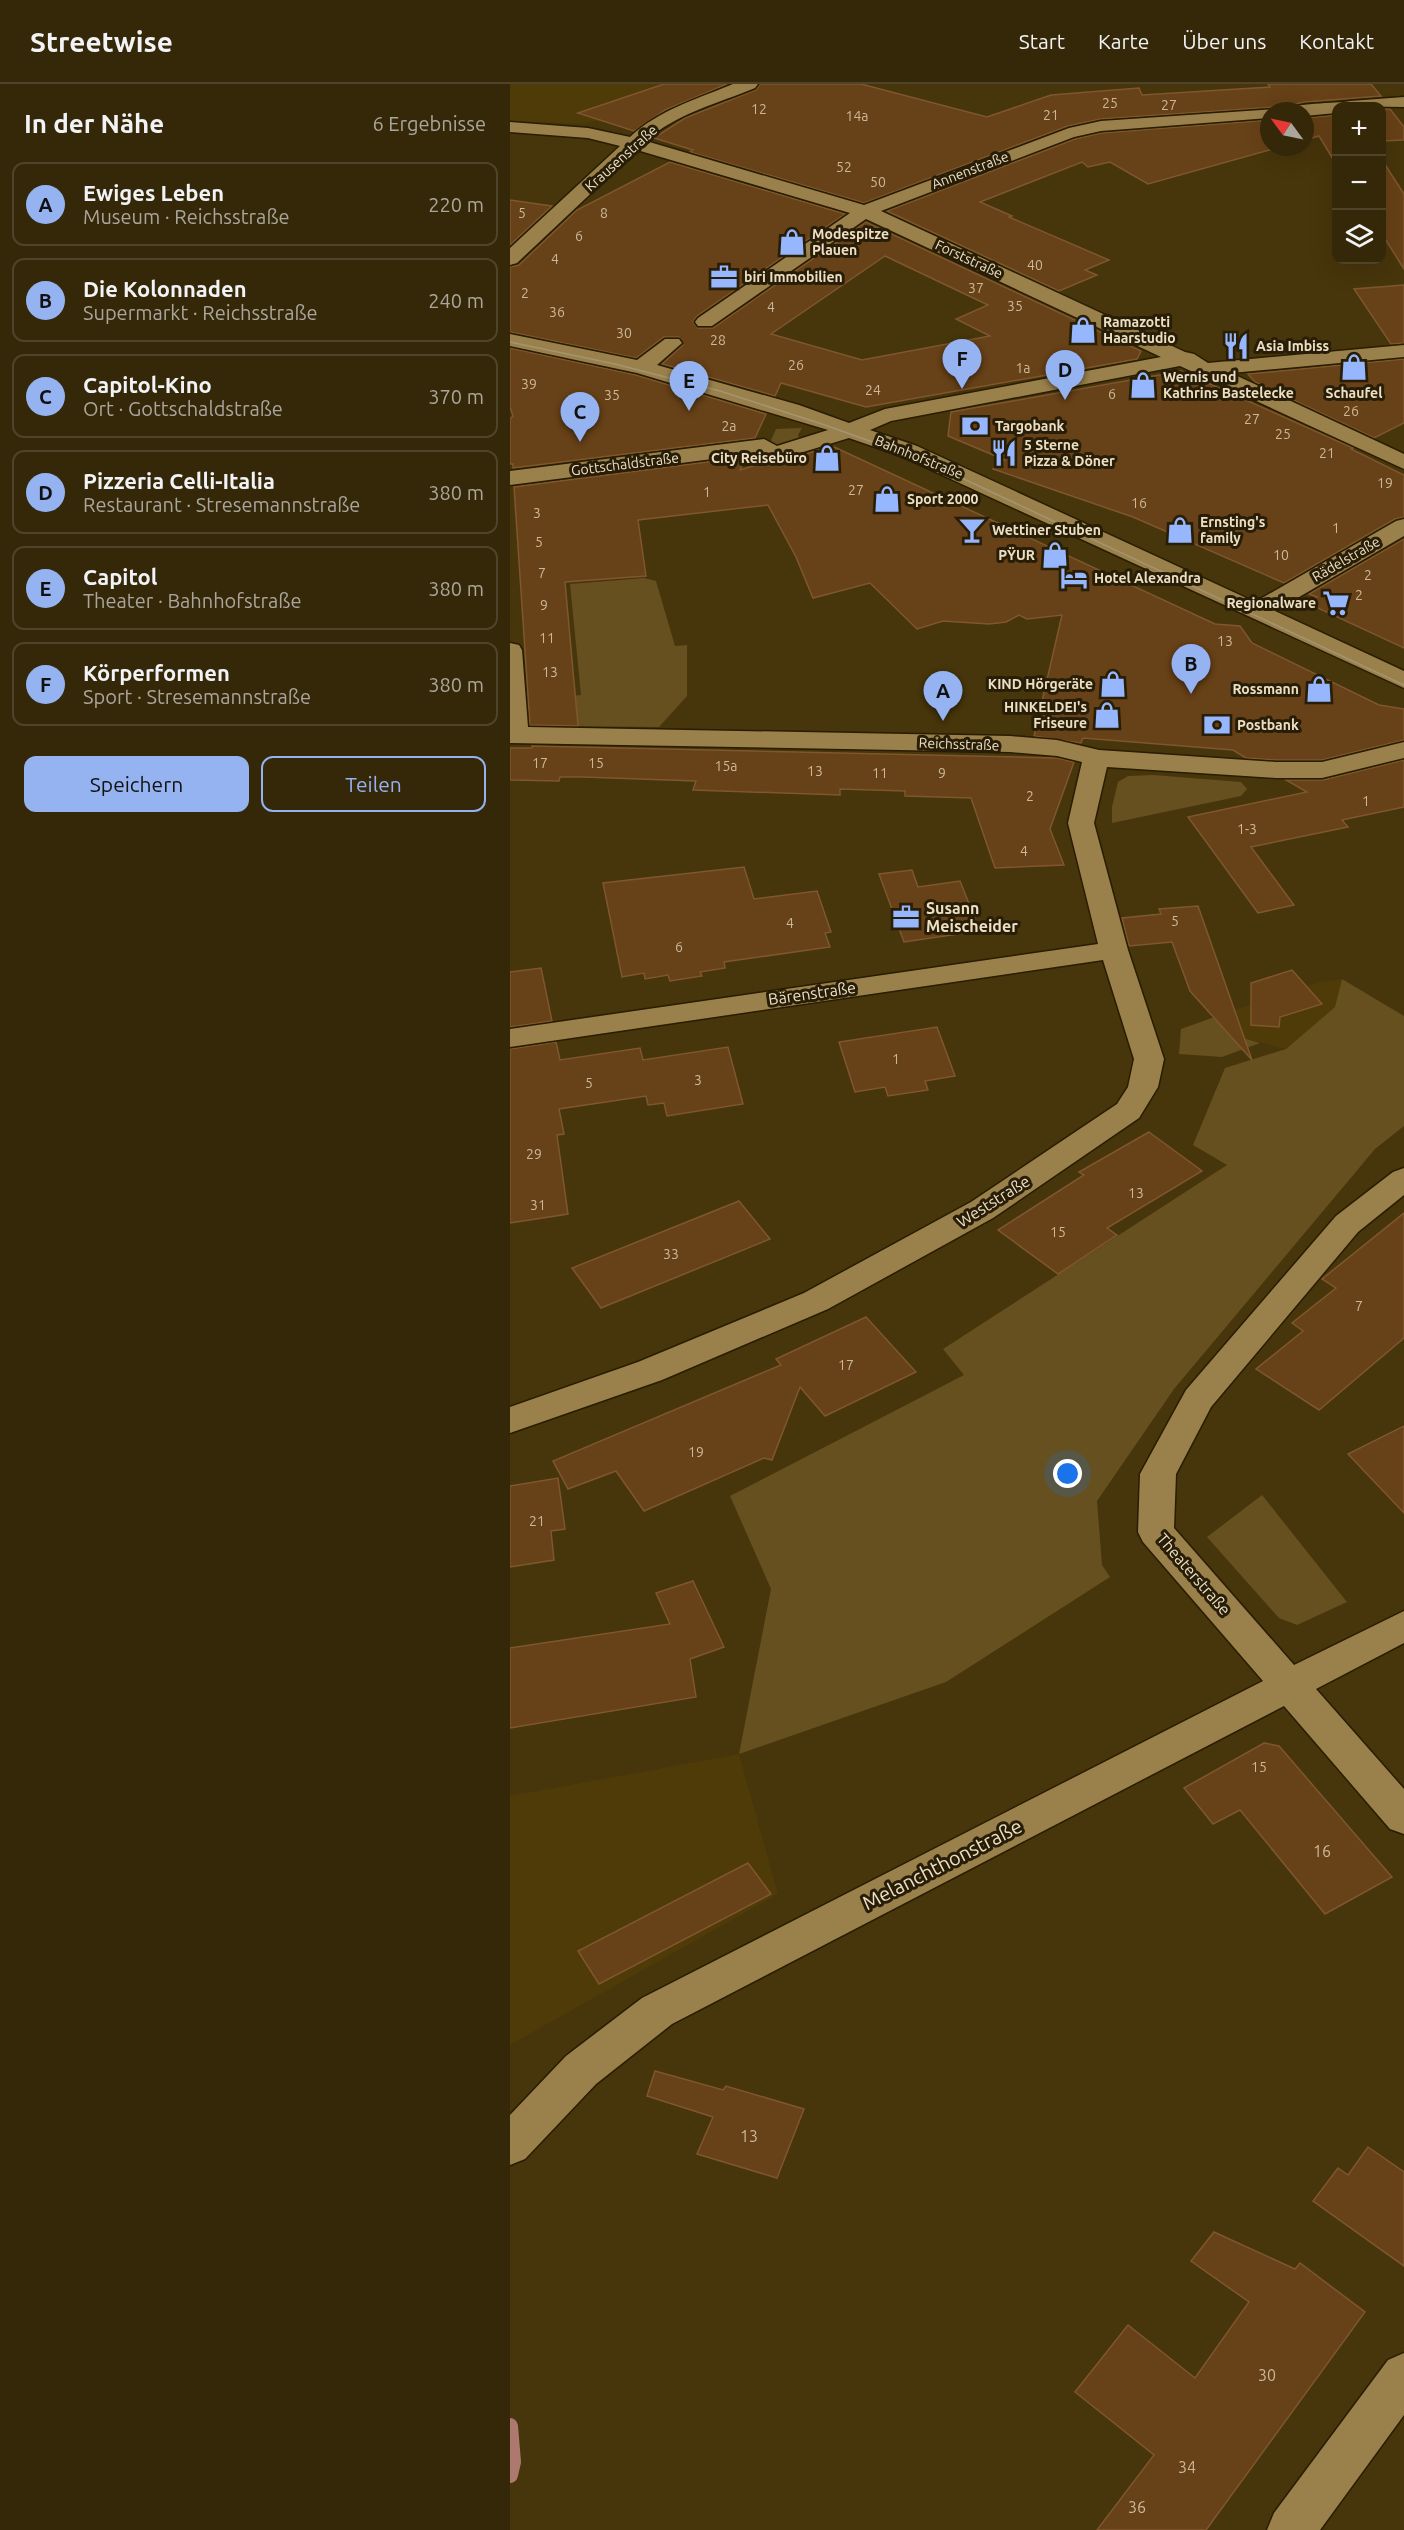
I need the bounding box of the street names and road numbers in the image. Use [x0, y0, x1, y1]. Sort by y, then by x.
street label: Krausenstraße [582, 122, 660, 194]
street label: Annenstraße [929, 148, 1011, 192]
street label: Forststraße [933, 236, 1005, 282]
street label: Bahnhofstraße [873, 432, 965, 482]
street label: Gottschaldstraße [570, 449, 680, 479]
street label: Rädelstraße [1309, 533, 1383, 585]
street label: Reichsstraße [918, 735, 1000, 753]
street label: Bärenstraße [767, 978, 857, 1008]
street label: Weststraße [953, 1171, 1033, 1231]
street label: Theaterstraße [1154, 1530, 1234, 1618]
street label: Melanchthonstraße [858, 1814, 1026, 1914]

